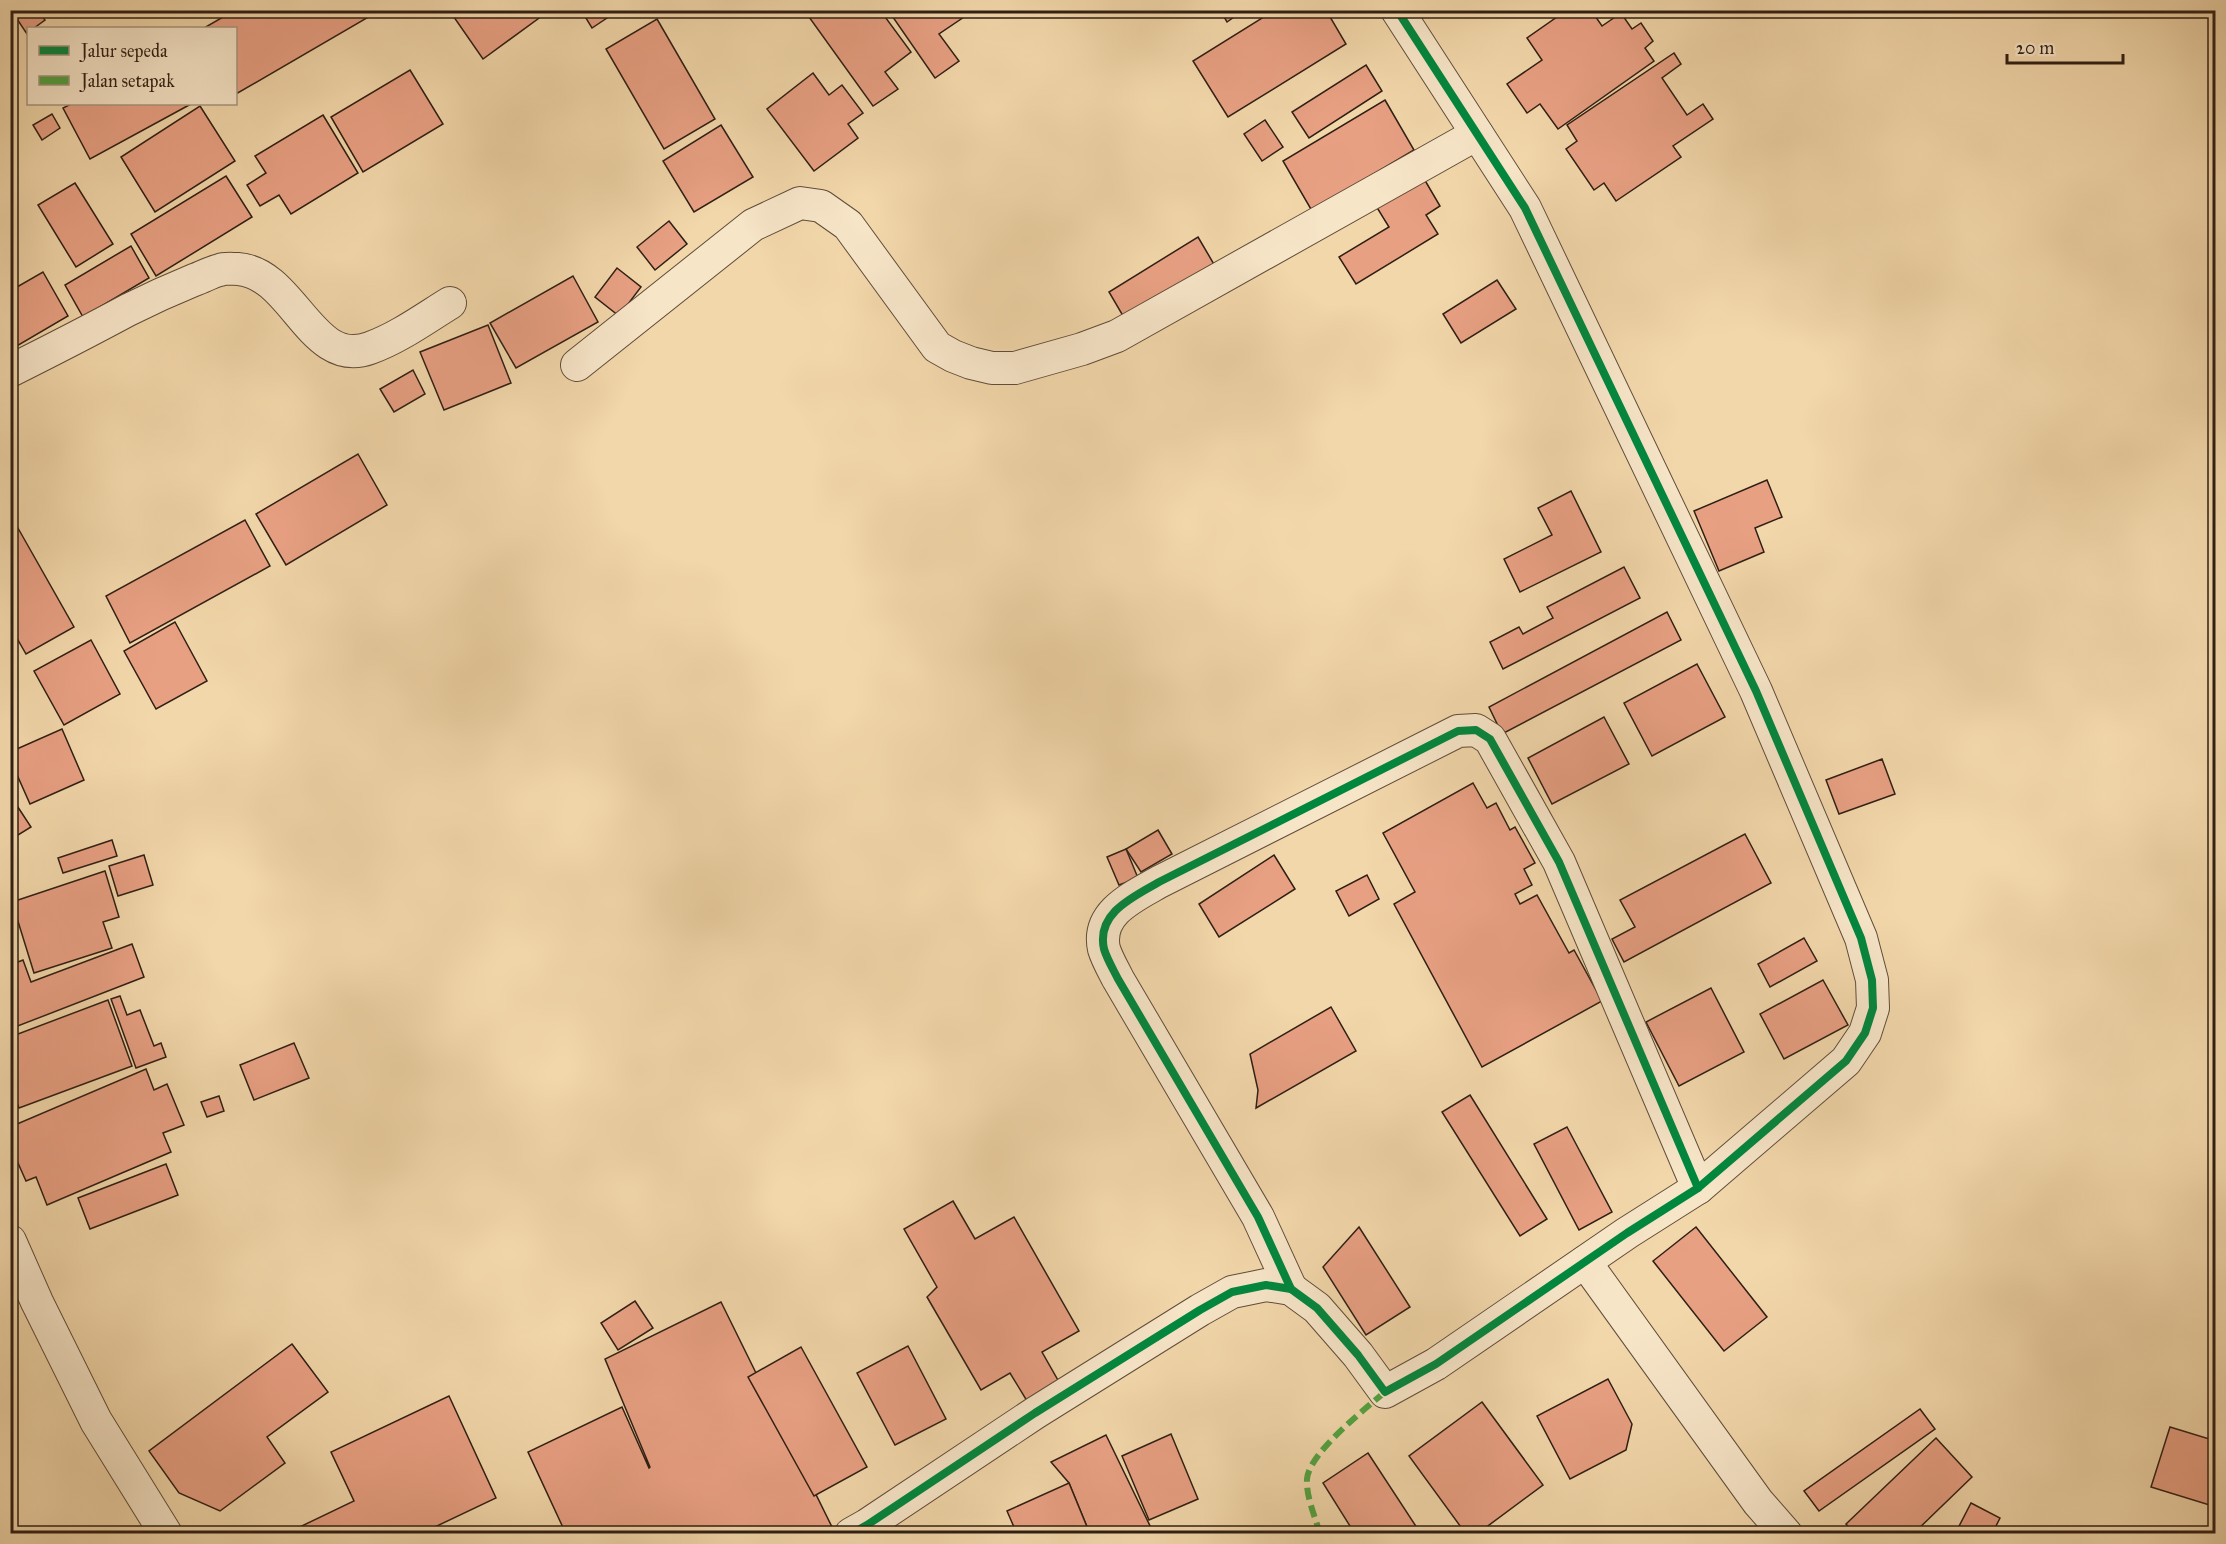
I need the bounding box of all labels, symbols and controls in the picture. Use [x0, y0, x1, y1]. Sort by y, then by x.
legend [27, 27, 237, 105]
scale bar [2007, 27, 2122, 65]
text: 20 m [2016, 37, 2054, 59]
text: Jalur sepeda [79, 40, 168, 63]
text: Jalan setapak [79, 70, 175, 93]

